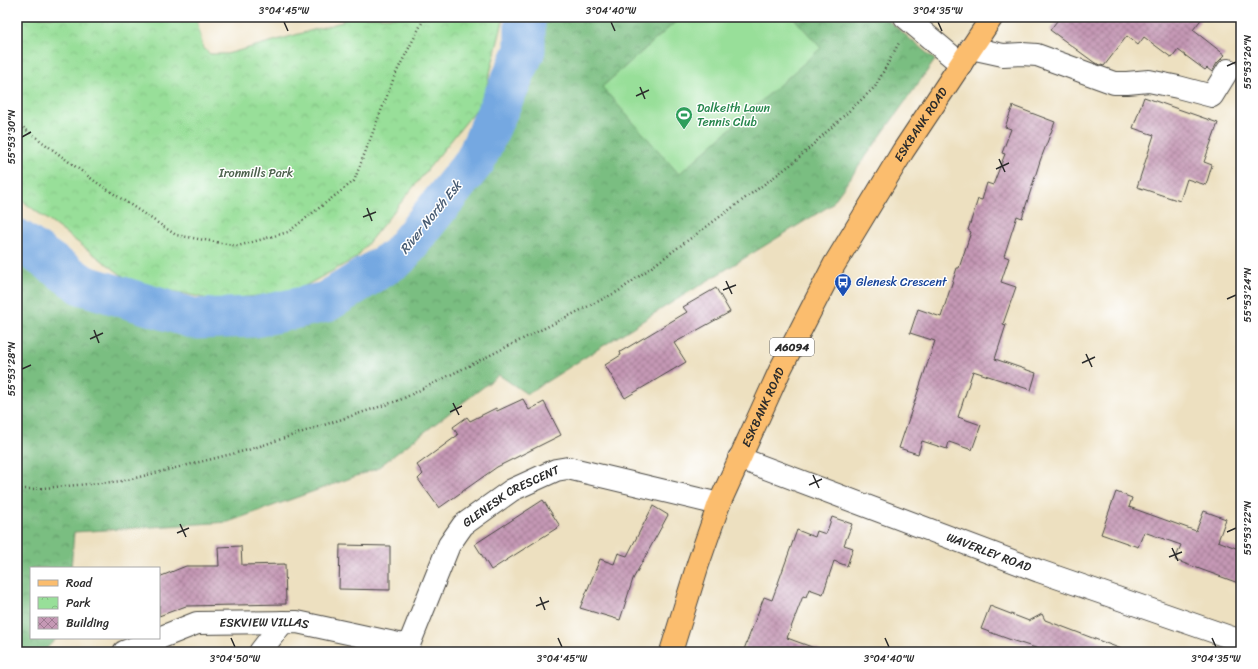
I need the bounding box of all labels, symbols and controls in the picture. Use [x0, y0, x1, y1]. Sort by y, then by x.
text: 3°04'45"W [259, 2, 309, 20]
text: 3°04'40"W [586, 2, 637, 20]
text: 3°04'35"W [913, 2, 963, 20]
text: 55°53'26"N [1239, 35, 1257, 89]
street label: ESKBANK ROAD [888, 82, 954, 166]
place label: Dalkeith Lawn Tennis Club [697, 97, 771, 133]
sports icon: Dalkeith Lawn Tennis Club [674, 105, 694, 130]
text: 55°53'30"N [3, 110, 21, 164]
park label: Ironmills Park [218, 162, 294, 184]
water label: River North Esk [393, 174, 469, 259]
text: 55°53'24"N [1239, 267, 1257, 322]
place label: Glenesk Crescent [856, 271, 948, 293]
bus stop icon: Glenesk Crescent [833, 272, 853, 297]
road number: A6094 [770, 338, 814, 356]
text: 55°53'28"N [3, 342, 21, 396]
street label: ESKBANK ROAD [735, 363, 791, 451]
street label: GLENESK CRESCENT [458, 459, 564, 533]
text: 55°53'22"N [1239, 501, 1257, 555]
street label: WAVERLEY ROAD [943, 526, 1035, 578]
legend [30, 567, 160, 639]
text: Road [66, 572, 93, 594]
text: Park [66, 592, 91, 614]
street label: ESKVIEW VILLAS [219, 611, 312, 635]
text: Building [66, 612, 109, 634]
text: 3°04'50"W [210, 650, 260, 668]
text: 3°04'45"W [537, 650, 587, 668]
text: 3°04'40"W [864, 650, 915, 668]
text: 3°04'35"W [1191, 650, 1241, 668]

